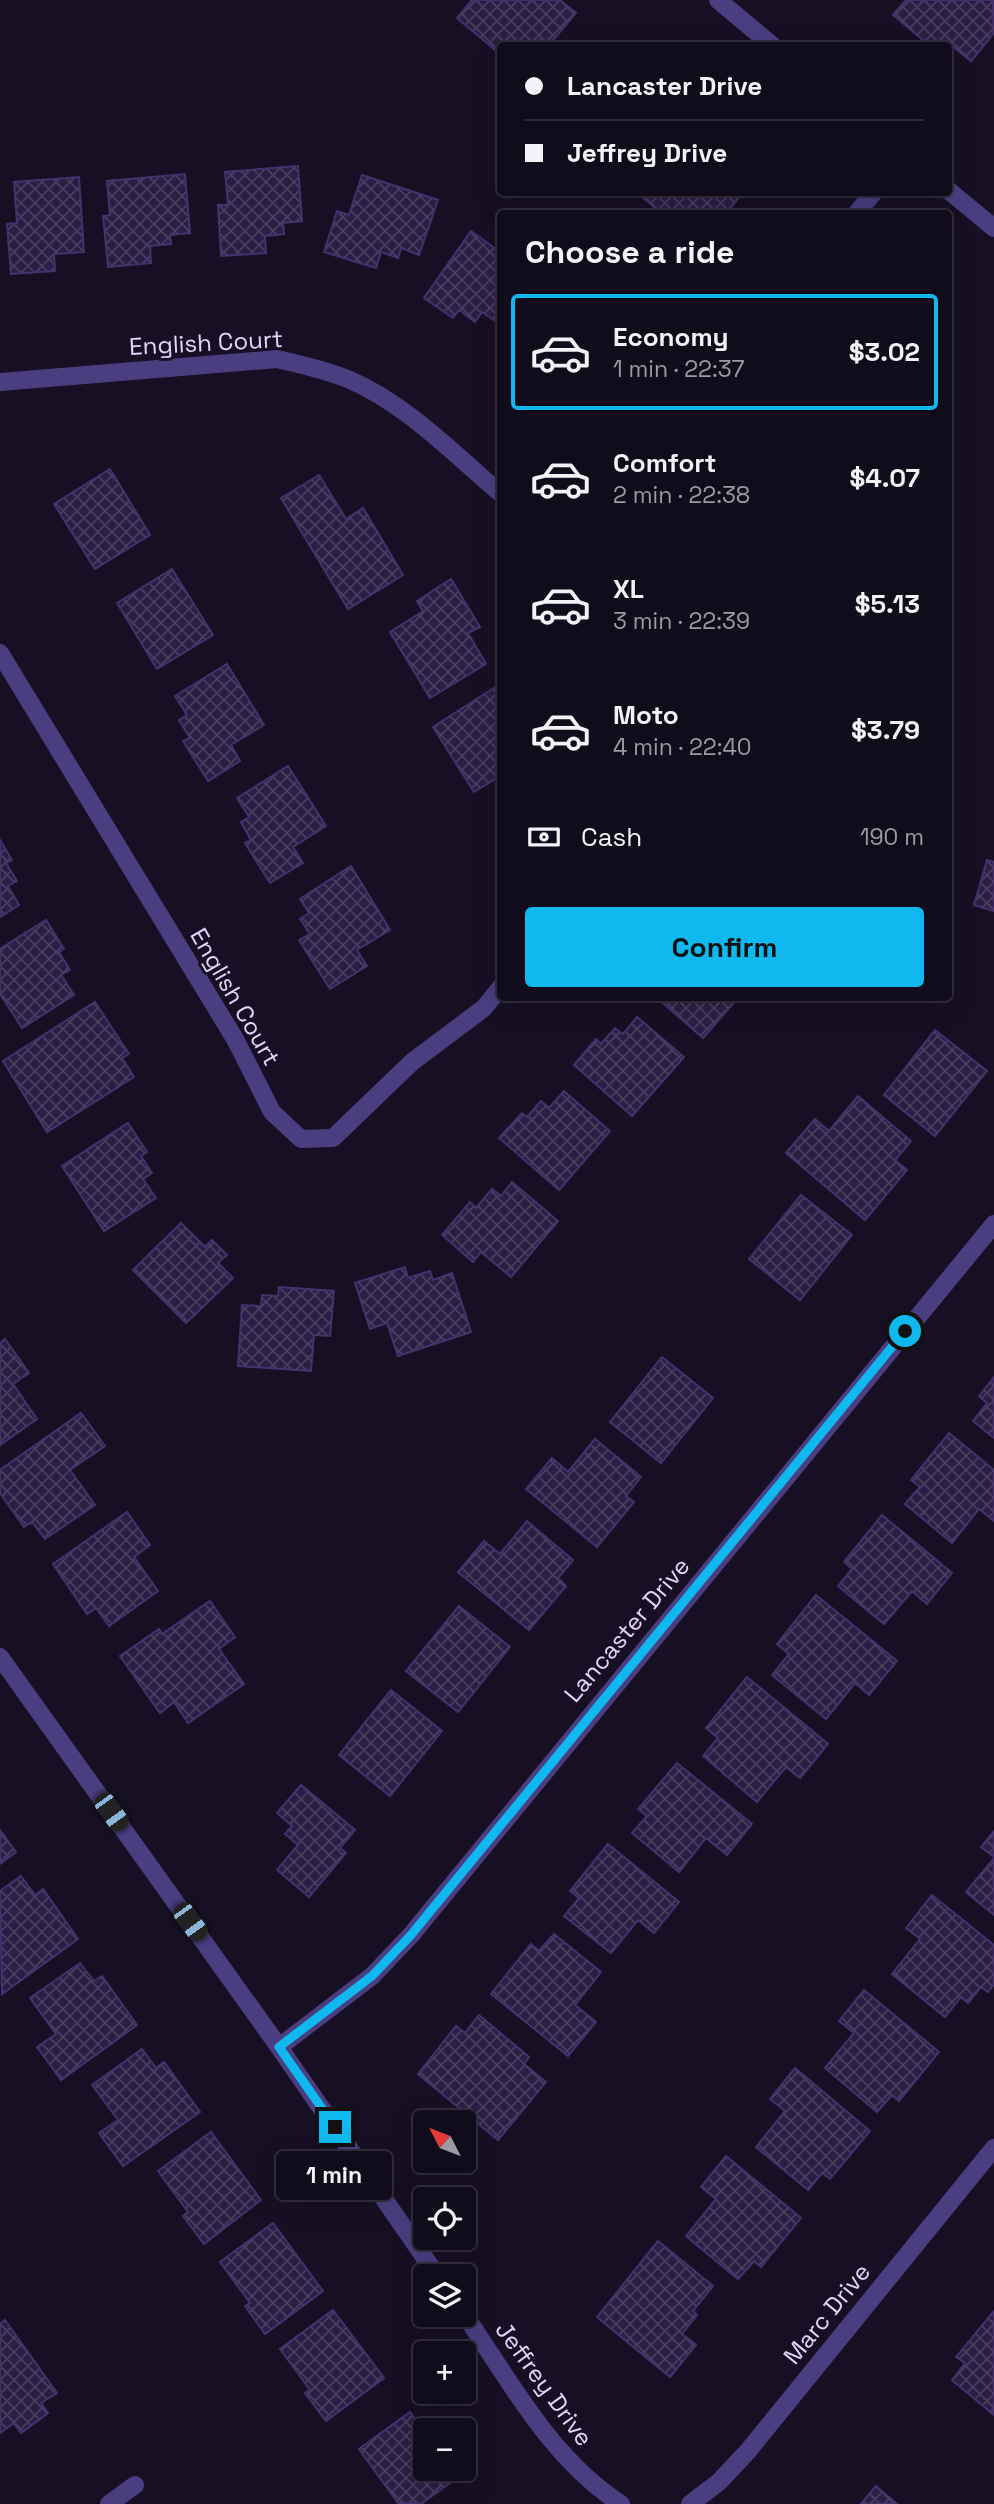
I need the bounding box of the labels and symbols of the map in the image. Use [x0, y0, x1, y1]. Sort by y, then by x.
street label: English Court [128, 323, 284, 362]
street label: English Court [184, 922, 287, 1071]
route start [889, 1315, 921, 1347]
street label: Lancaster Drive [557, 1551, 696, 1708]
car [91, 1789, 132, 1835]
car [170, 1899, 211, 1945]
north arrow [413, 2110, 476, 2174]
route end [319, 2111, 351, 2143]
callout: 1 min [277, 2152, 393, 2200]
street label: Marc Drive [776, 2257, 877, 2371]
street label: Jeffrey Drive [489, 2315, 600, 2452]

